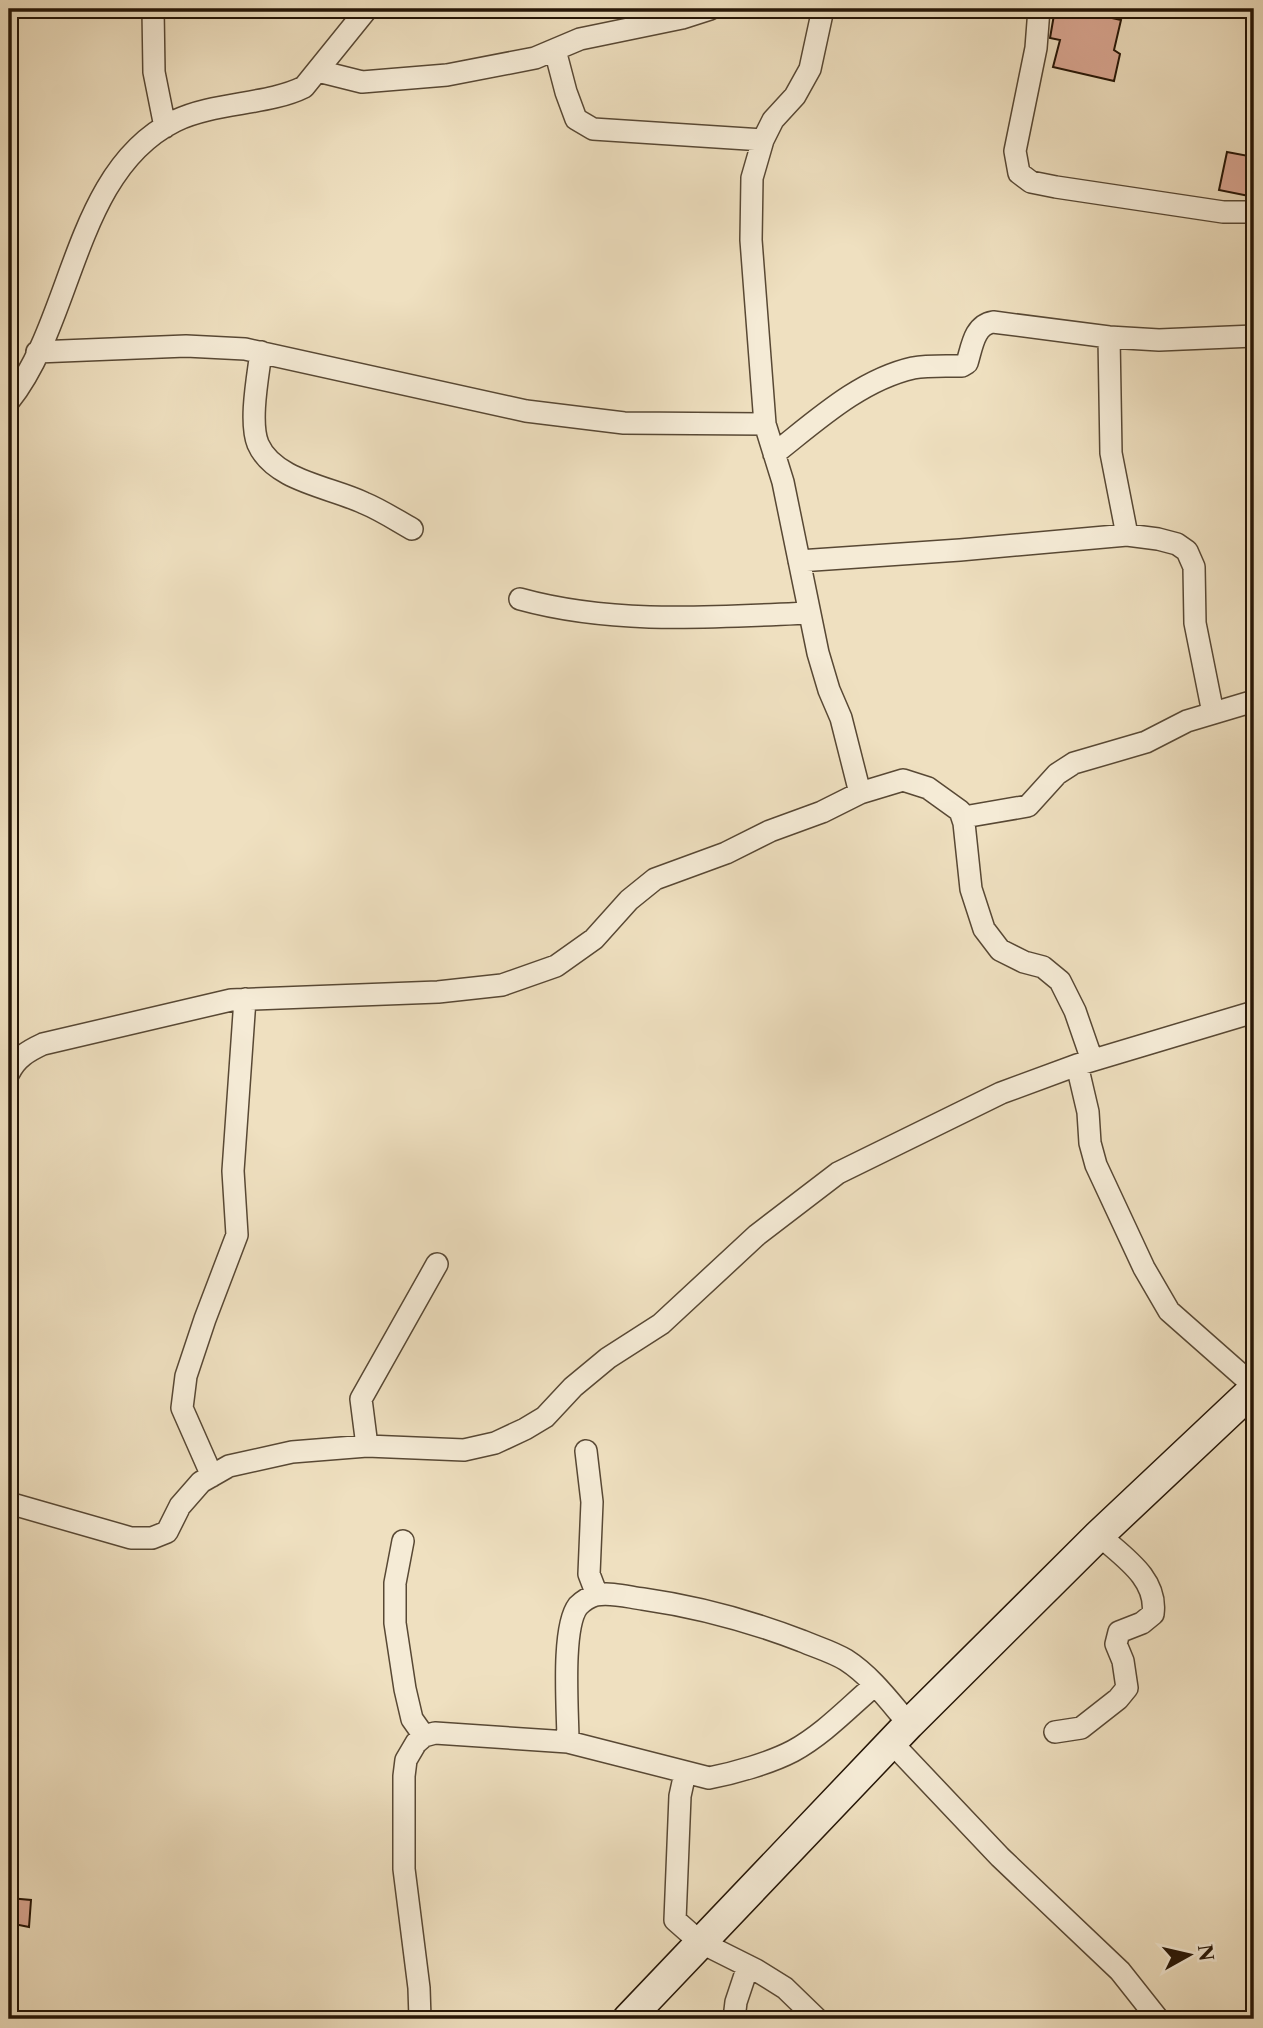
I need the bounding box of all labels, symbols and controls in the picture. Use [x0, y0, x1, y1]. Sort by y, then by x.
north arrow [1154, 1920, 1224, 1990]
text: N [1193, 1943, 1218, 1962]

